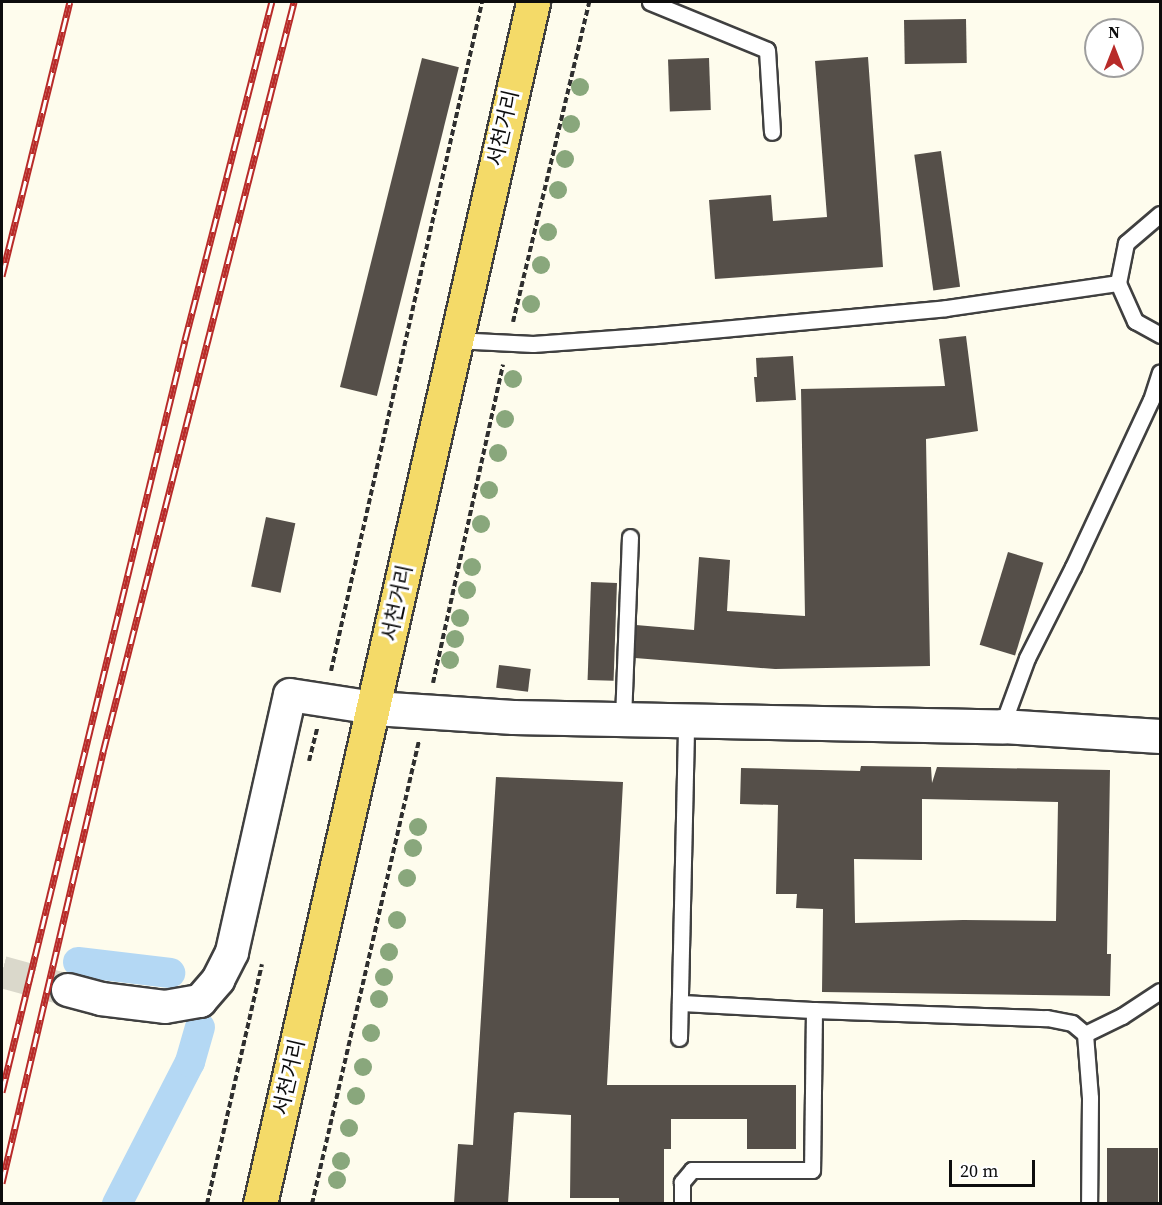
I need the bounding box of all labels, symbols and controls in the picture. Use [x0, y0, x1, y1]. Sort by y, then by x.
north arrow [1084, 18, 1144, 78]
text: N [1108, 21, 1120, 43]
street label: 서천거리 [482, 88, 524, 168]
street label: 서천거리 [377, 563, 417, 643]
street label: 서천거리 [268, 1037, 310, 1117]
scale bar [952, 1148, 1038, 1186]
text: 20 m [960, 1158, 998, 1183]

